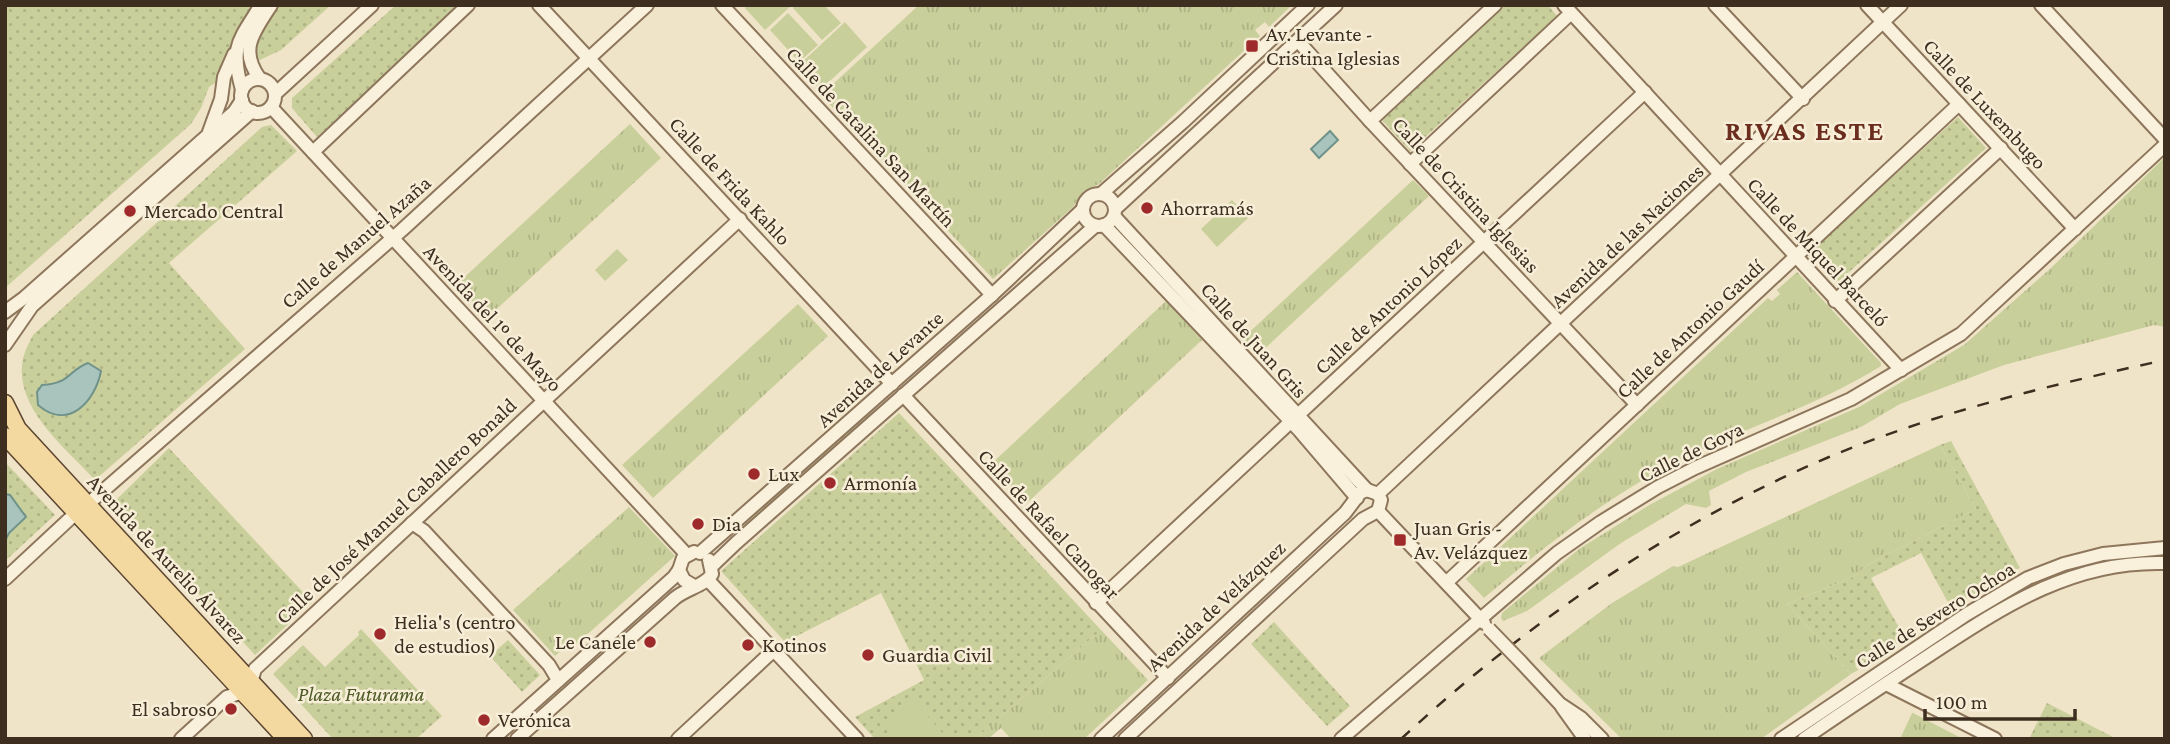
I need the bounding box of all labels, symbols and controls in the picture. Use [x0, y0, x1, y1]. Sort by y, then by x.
place label: Av. Levante - Cristina Iglesias [1266, 22, 1400, 70]
street label: Calle de Luxembugo [1918, 34, 2052, 174]
marker: Av. Levante - Cristina Iglesias [1244, 38, 1260, 54]
street label: Calle de Catalina San Martín [781, 42, 961, 232]
street label: Calle de Frida Kahlo [664, 112, 796, 250]
street label: Calle de Cristina Iglesias [1388, 112, 1544, 278]
district label: RIVAS ESTE [1725, 115, 1885, 146]
street label: Avenida de las Naciones [1546, 159, 1708, 313]
street label: Calle de Manuel Azaña [276, 170, 436, 313]
street label: Calle de Miquel Barceló [1742, 172, 1894, 332]
place label: Ahorramás [1161, 196, 1254, 220]
place label: Mercado Central [144, 199, 284, 223]
marker: Ahorramás [1139, 200, 1155, 216]
marker: Mercado Central [122, 203, 138, 219]
street label: Calle de Antonio López [1310, 231, 1466, 379]
street label: Avenida del 1º de Mayo [419, 240, 567, 396]
street label: Calle de Antonio Gaudí [1611, 253, 1770, 403]
street label: Calle de Juan Gris [1196, 277, 1312, 403]
street label: Avenida de Levante [812, 306, 948, 432]
street label: Calle de José Manuel Caballero Bonald [271, 393, 521, 629]
street label: Calle de Goya [1635, 416, 1747, 488]
street label: Calle de Rafael Canogar [973, 444, 1125, 605]
place label: Lux [768, 462, 799, 486]
marker: Lux [746, 466, 762, 482]
street label: Avenida de Aurelio Álvarez [82, 470, 252, 649]
place label: Armonía [844, 471, 917, 495]
marker: Armonía [822, 475, 838, 491]
place label: Dia [712, 512, 741, 536]
marker: Dia [690, 516, 706, 532]
place label: Juan Gris - Av. Velázquez [1412, 516, 1528, 564]
marker: Juan Gris - Av. Velázquez [1392, 532, 1408, 548]
street label: Avenida de Velázquez [1142, 536, 1290, 676]
street label: Calle de Severo Ochoa [1851, 556, 2019, 674]
place label: Helia's (centro de estudios) [394, 610, 515, 658]
marker: Helia's (centro de estudios) [372, 626, 388, 642]
place label: Le Canele [555, 630, 636, 654]
place label: Kotinos [762, 633, 827, 657]
marker: Le Canele [642, 634, 658, 650]
marker: Kotinos [740, 637, 756, 653]
place label: Guardia Civil [882, 643, 992, 667]
marker: Guardia Civil [860, 647, 876, 663]
scale bar [1925, 678, 2076, 722]
park label: Plaza Futurama [298, 682, 424, 706]
text: 100 m [1936, 690, 1988, 714]
place label: El sabroso [131, 697, 217, 721]
marker: El sabroso [223, 701, 239, 717]
place label: Verónica [498, 708, 571, 732]
marker: Verónica [476, 712, 492, 728]

